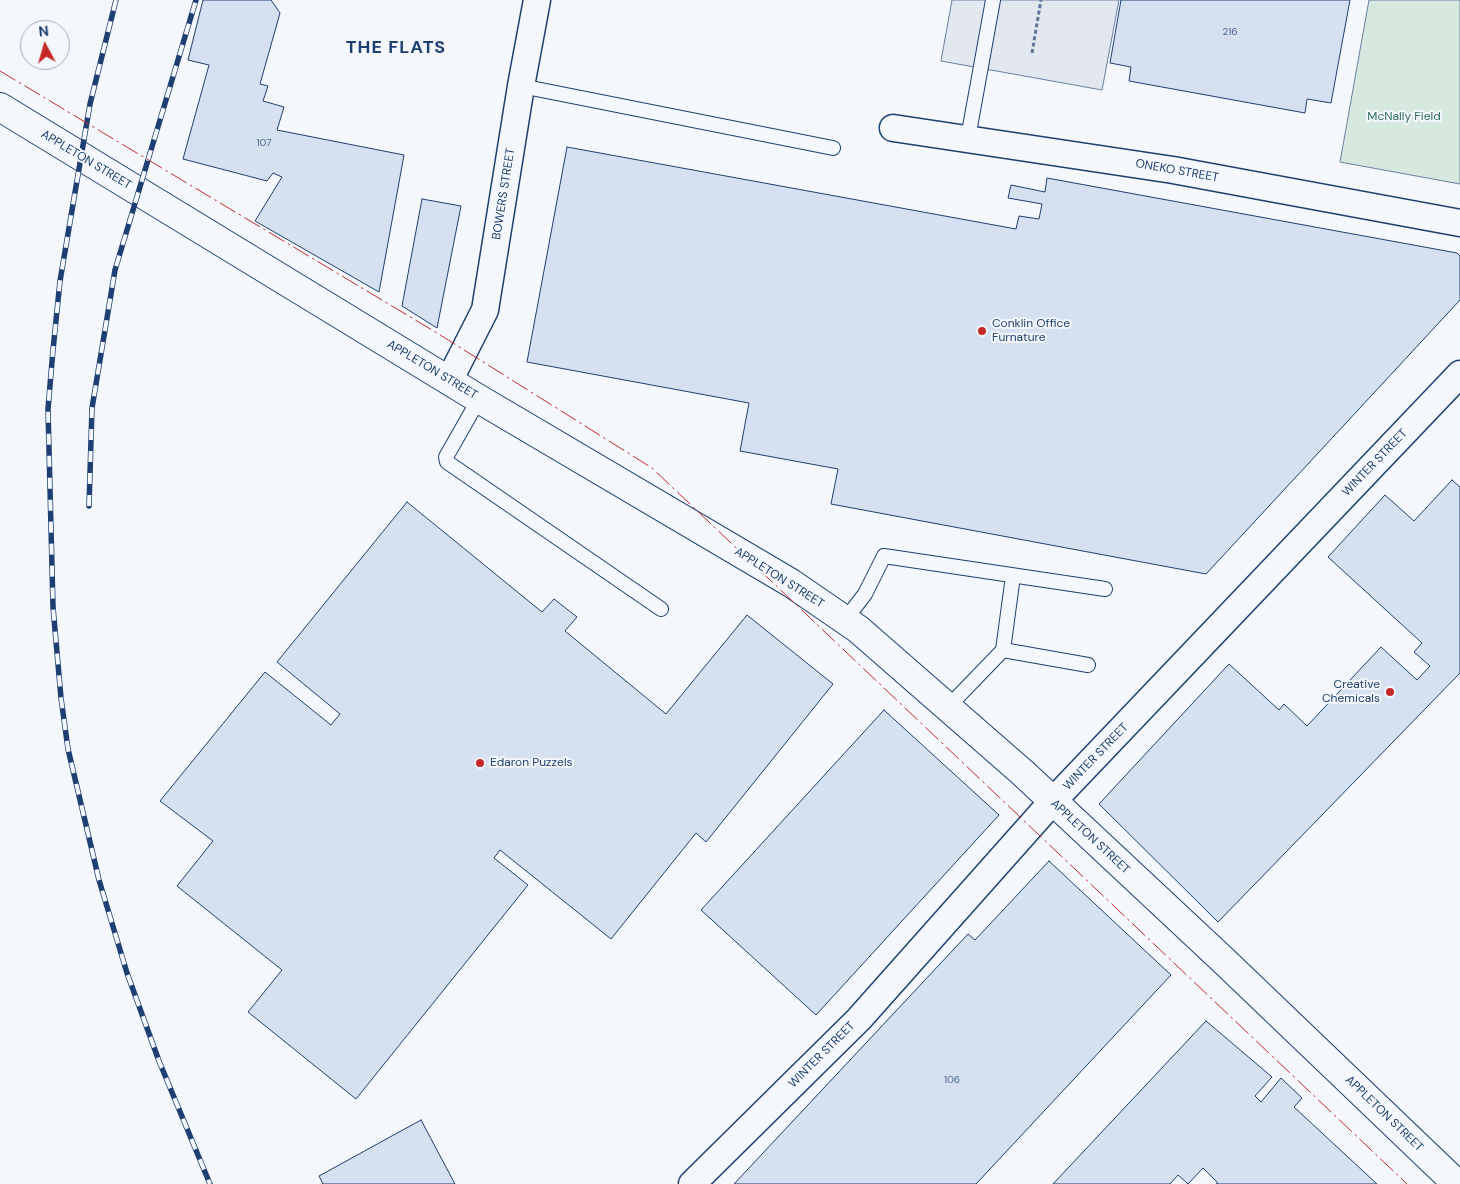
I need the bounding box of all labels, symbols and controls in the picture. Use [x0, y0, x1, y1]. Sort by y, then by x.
north arrow [20, 20, 70, 70]
text: N [38, 22, 50, 41]
house number: 216 [1222, 26, 1238, 38]
district label: THE FLATS [345, 37, 447, 59]
park label: McNally Field [1367, 110, 1441, 124]
street label: APPLETON STREET [38, 127, 134, 193]
house number: 107 [256, 137, 272, 149]
street label: BOWERS STREET [490, 147, 518, 241]
street label: ONEKO STREET [1134, 157, 1220, 185]
place label: Conklin Office Furnature [992, 317, 1070, 345]
marker: Conklin Office Furnature [976, 325, 988, 337]
street label: APPLETON STREET [384, 337, 480, 403]
street label: WINTER STREET [1339, 427, 1411, 499]
street label: APPLETON STREET [732, 545, 826, 611]
place label: Creative Chemicals [1322, 678, 1380, 706]
marker: Creative Chemicals [1384, 686, 1396, 698]
street label: WINTER STREET [1060, 721, 1132, 793]
place label: Edaron Puzzels [490, 756, 573, 770]
marker: Edaron Puzzels [474, 757, 486, 769]
street label: APPLETON STREET [1047, 797, 1133, 877]
street label: WINTER STREET [786, 1019, 858, 1091]
street label: APPLETON STREET [1342, 1073, 1426, 1155]
house number: 106 [944, 1074, 960, 1086]

